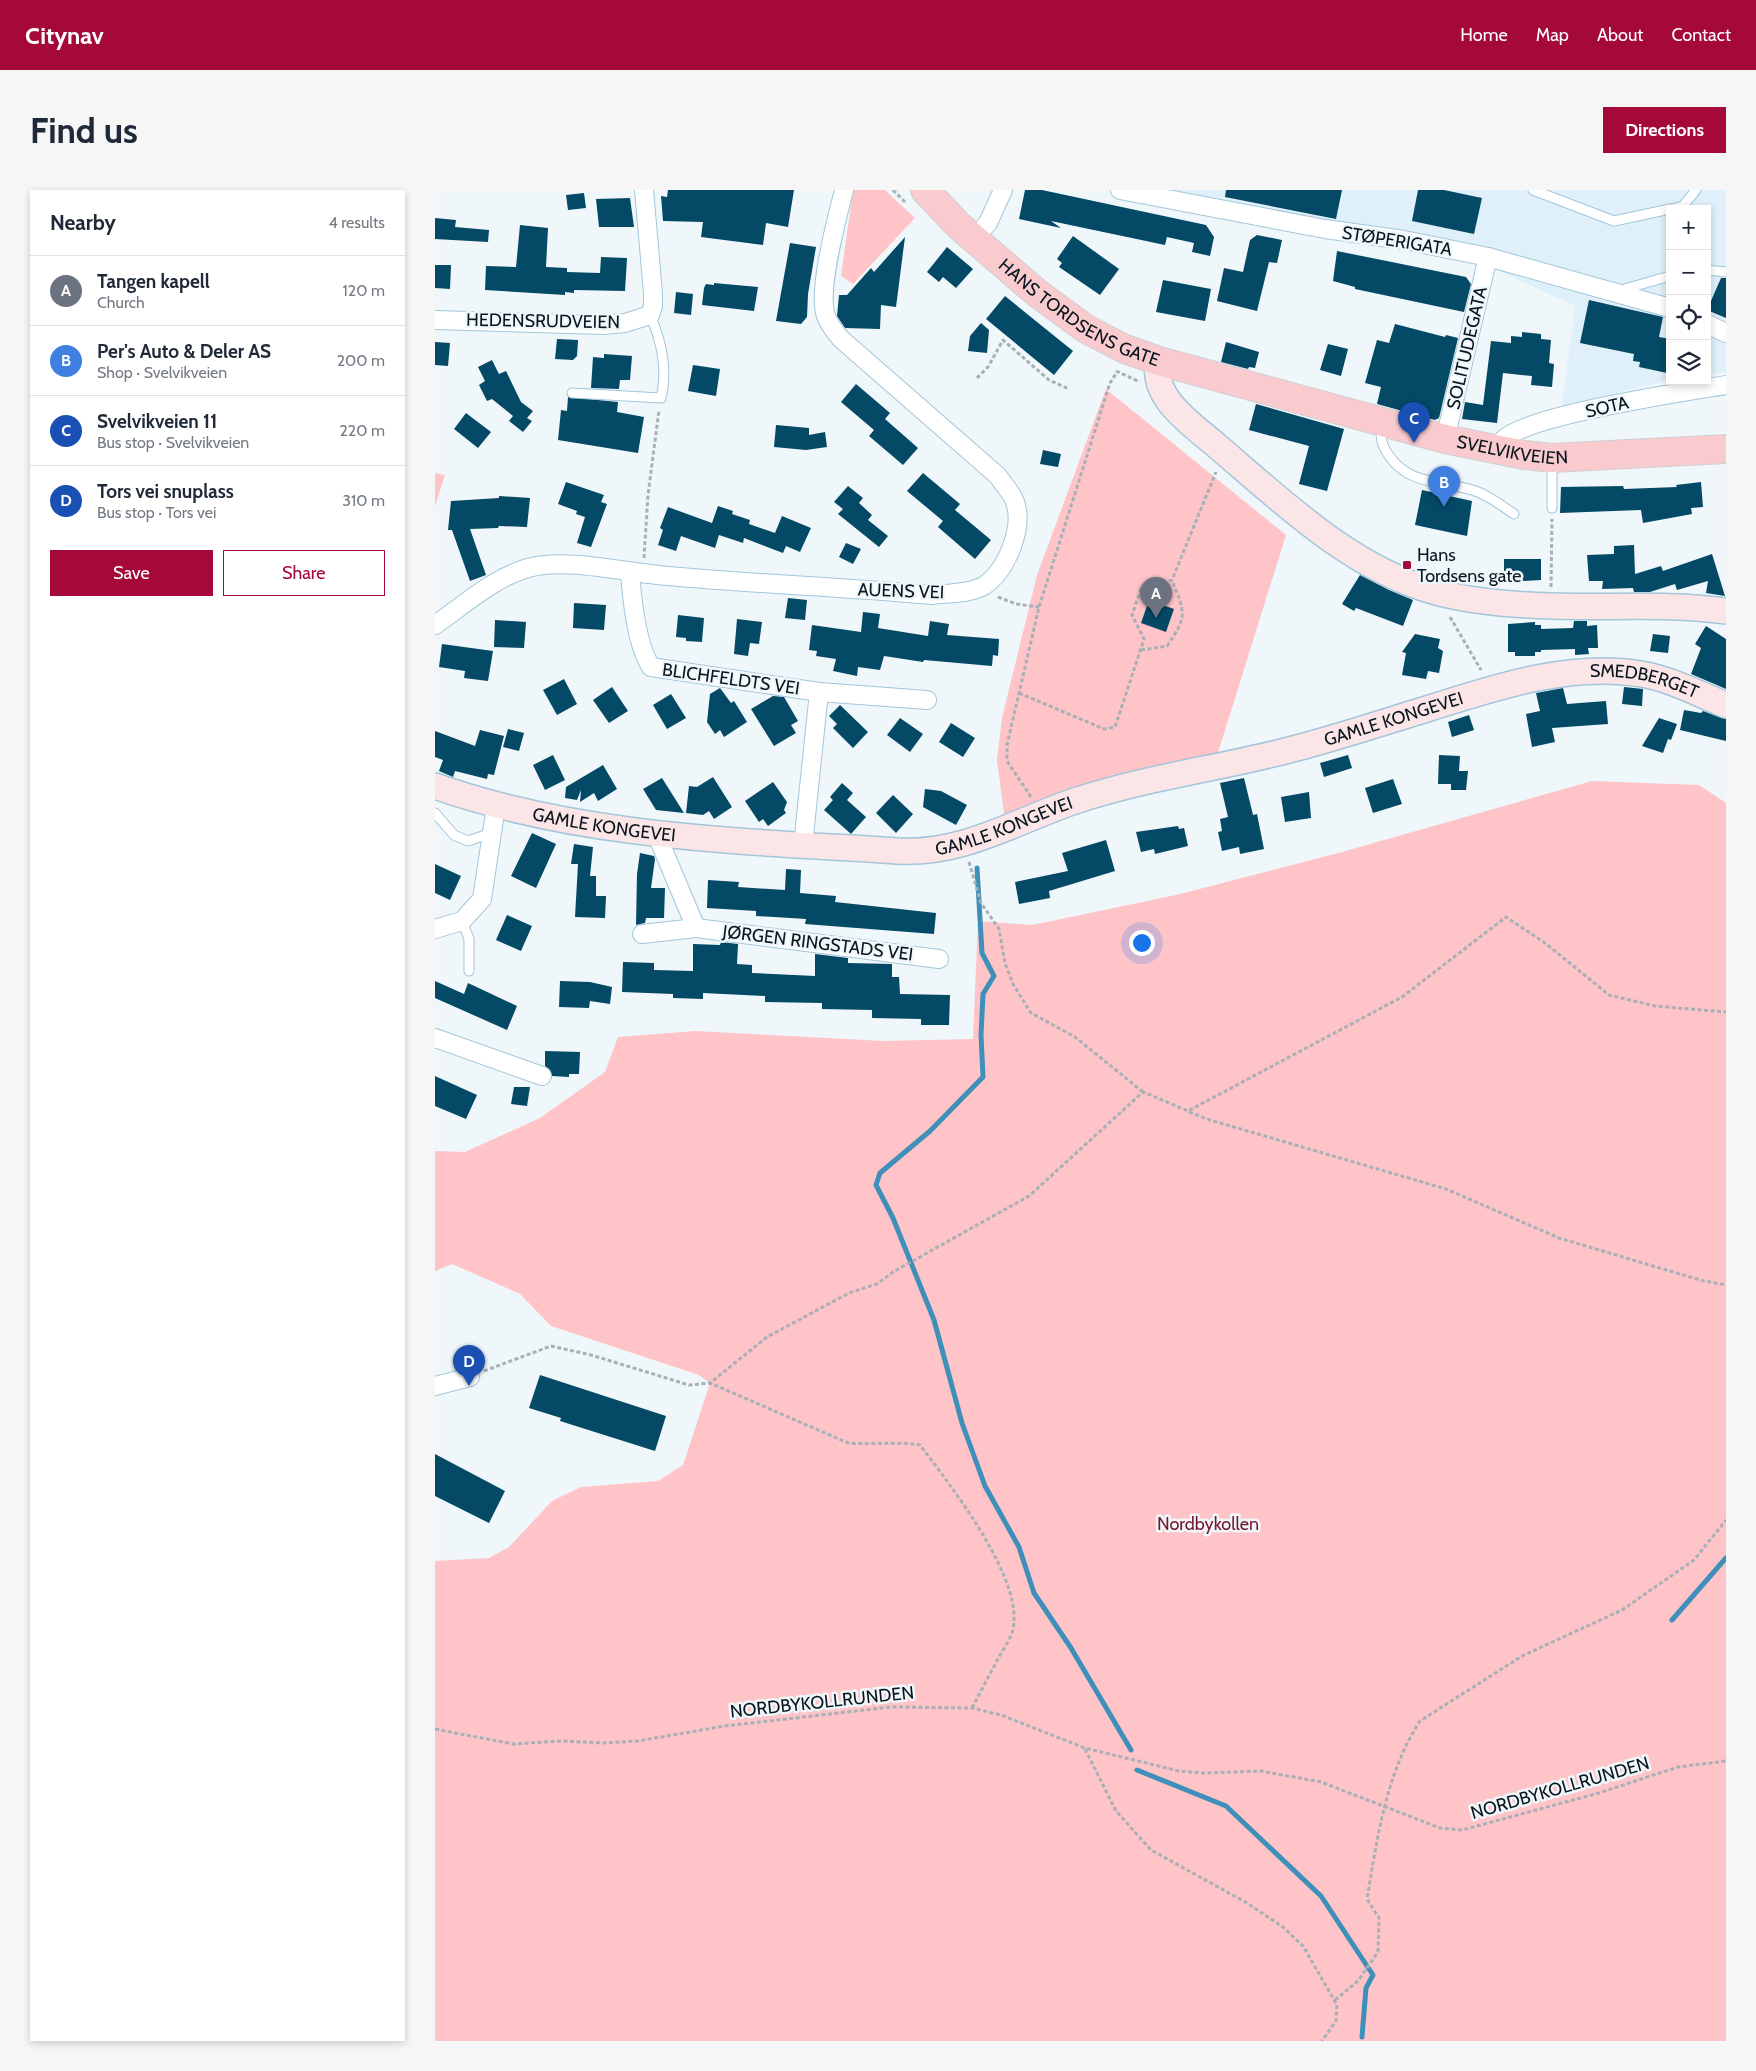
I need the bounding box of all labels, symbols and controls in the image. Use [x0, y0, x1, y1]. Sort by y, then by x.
text: Citynav [25, 21, 104, 50]
text: Home [1460, 24, 1508, 46]
text: Map [1536, 24, 1569, 46]
text: About [1597, 24, 1643, 46]
text: Contact [1671, 24, 1731, 46]
button: Directions [1603, 107, 1726, 153]
text: Find us [30, 109, 138, 152]
map controls [1666, 205, 1711, 385]
button: + [1666, 205, 1711, 250]
text: Nearby [50, 210, 116, 235]
text: 4 results [328, 213, 385, 232]
street label: STØPERIGATA [1340, 221, 1454, 261]
button: − [1666, 250, 1711, 295]
street label: HANS TORDSENS GATE [994, 254, 1162, 371]
text: Tangen kapell [97, 270, 210, 293]
text: A [61, 281, 71, 300]
text: 120 m [343, 281, 385, 300]
street label: SOLITUDEGATA [1442, 284, 1492, 412]
text: Church [97, 293, 145, 312]
button: locate [1666, 295, 1711, 340]
street label: HEDENSRUDVEIEN [466, 309, 620, 333]
text: Per's Auto & Deler AS [97, 340, 271, 363]
button: layers [1666, 340, 1711, 385]
text: B [61, 351, 71, 370]
text: 200 m [337, 351, 385, 370]
text: Shop · Svelvikveien [97, 363, 227, 382]
street label: SOTA [1583, 391, 1631, 423]
pin: C [1398, 402, 1430, 443]
text: Svelvikveien 11 [97, 410, 217, 433]
text: C [61, 421, 71, 440]
text: 220 m [339, 421, 385, 440]
street label: SVELVIKVEIEN [1455, 431, 1569, 469]
text: Bus stop · Svelvikveien [97, 433, 249, 452]
pin: B [1428, 466, 1460, 507]
text: Tors vei snuplass [97, 480, 234, 503]
text: D [60, 491, 72, 510]
text: 310 m [342, 491, 385, 510]
text: Bus stop · Tors vei [97, 503, 216, 522]
place label: Hans Tordsens gate [1417, 544, 1521, 587]
button: Save [50, 550, 213, 596]
button: Share [223, 550, 385, 596]
marker: Hans Tordsens gate [1401, 559, 1413, 571]
pin: A [1140, 577, 1172, 618]
street label: AUENS VEI [857, 578, 945, 604]
street label: BLICHFELDTS VEI [661, 658, 801, 700]
street label: SMEDBERGET [1589, 660, 1702, 703]
street label: GAMLE KONGEVEI [1321, 687, 1466, 751]
street label: GAMLE KONGEVEI [933, 792, 1076, 860]
street label: GAMLE KONGEVEI [530, 803, 677, 846]
street label: JØRGEN RINGSTADS VEI [721, 920, 914, 966]
your location [1129, 930, 1155, 956]
pin: D [453, 1345, 485, 1386]
park label: Nordbykollen [1157, 1513, 1259, 1535]
street label: NORDBYKOLLRUNDEN [729, 1681, 915, 1723]
street label: NORDBYKOLLRUNDEN [1468, 1752, 1652, 1824]

